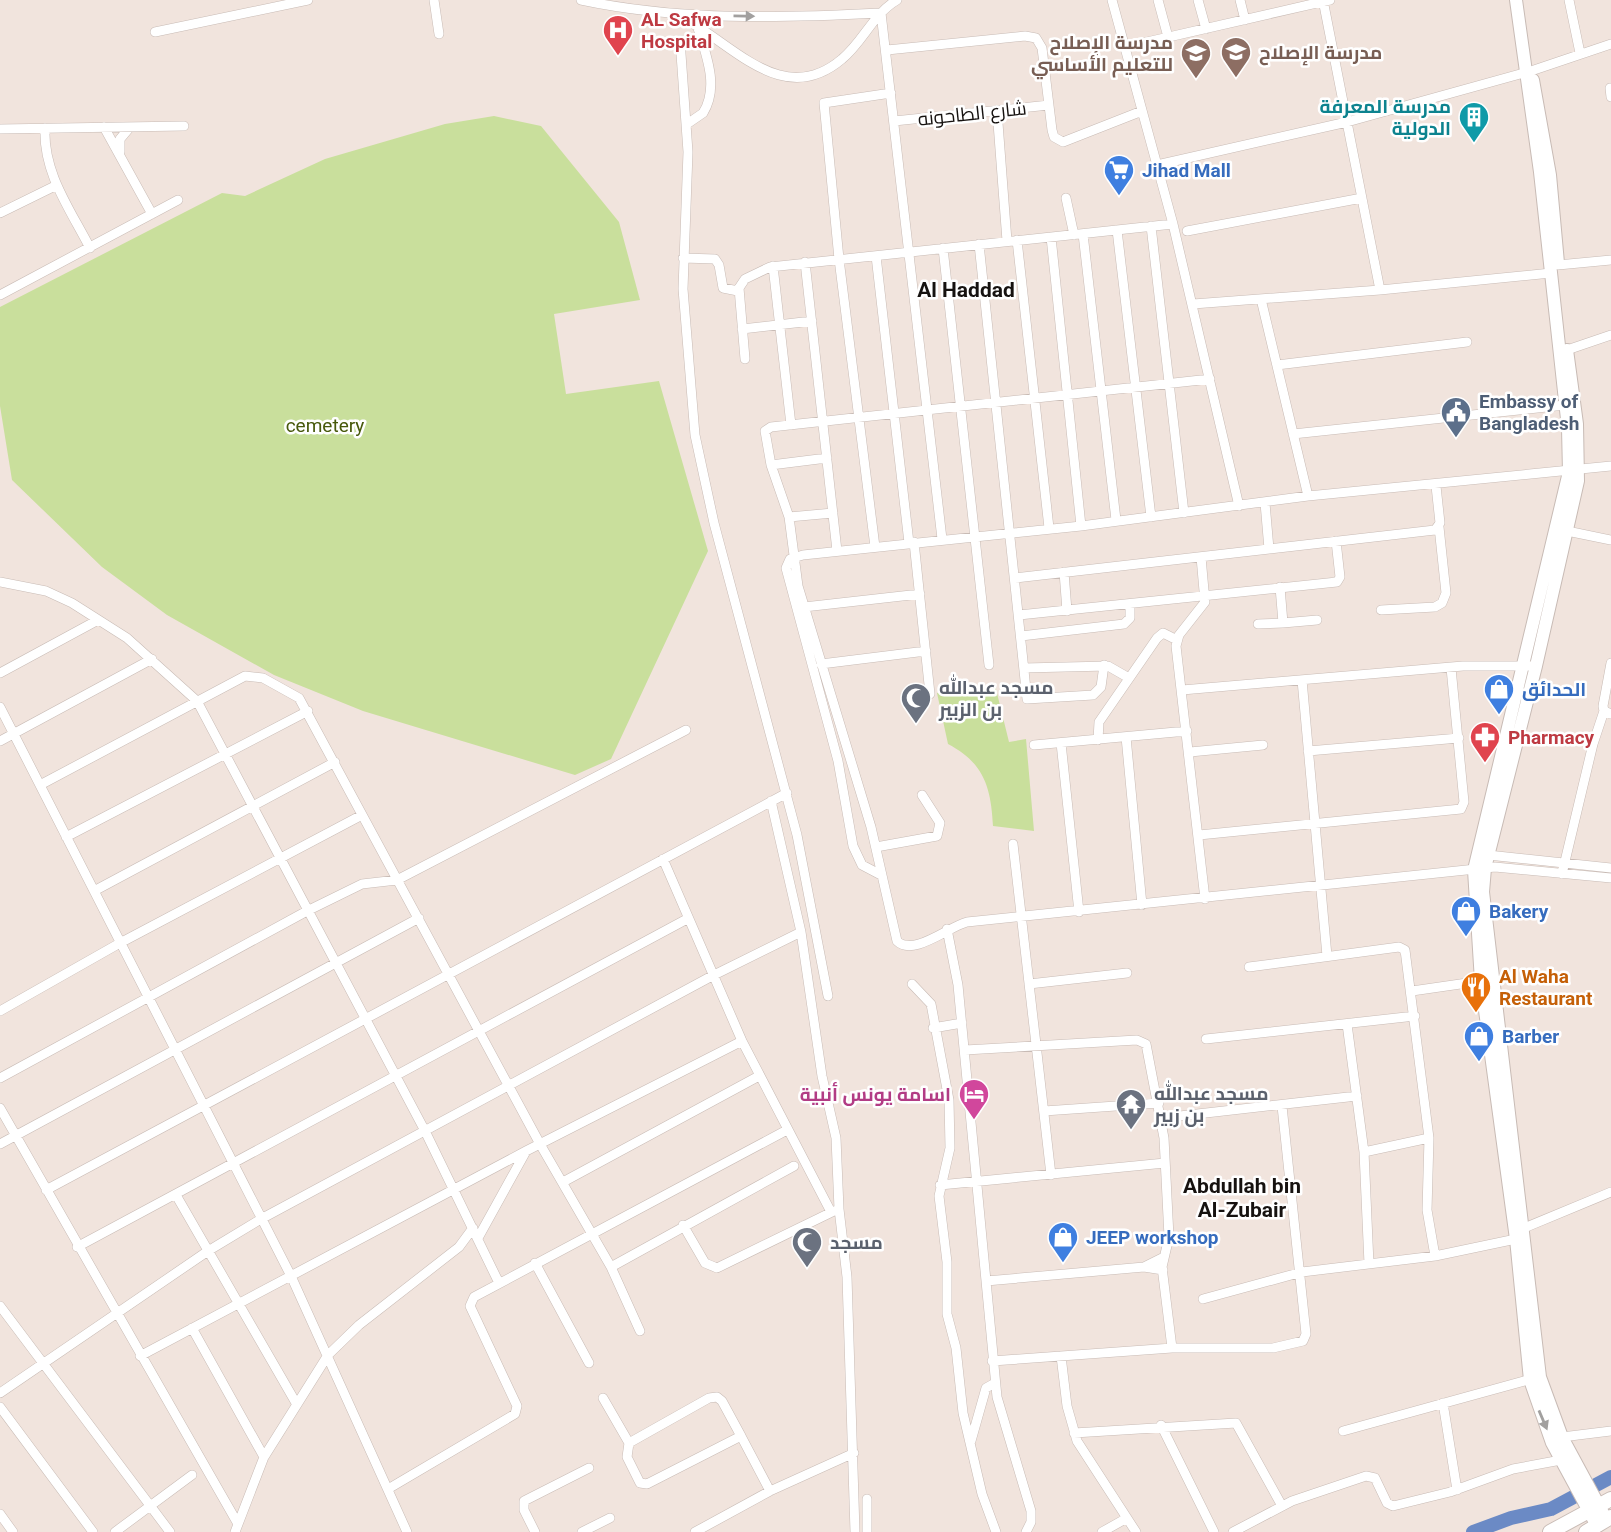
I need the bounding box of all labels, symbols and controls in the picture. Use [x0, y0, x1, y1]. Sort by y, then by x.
place label: AL Safwa Hospital [641, 8, 722, 53]
one-way arrow [734, 11, 756, 22]
hospital icon: AL Safwa Hospital [601, 13, 635, 57]
place label: مدرسة الإصلاح للتعليم الأساسي [1031, 31, 1173, 80]
school or university icon: مدرسة الإصلاح [1219, 35, 1253, 79]
school or university icon: مدرسة الإصلاح للتعليم الأساسي [1179, 36, 1213, 80]
place label: مدرسة الإصلاح [1259, 41, 1382, 66]
place label: مدرسة المعرفة الدولية [1320, 95, 1451, 140]
street label: شارع الطاحونه [917, 96, 1028, 133]
building icon: مدرسة المعرفة الدولية [1457, 100, 1491, 144]
supermarket icon: Jihad Mall [1102, 153, 1136, 197]
place label: Jihad Mall [1142, 159, 1231, 182]
district label: Al Haddad [917, 278, 1015, 302]
place label: Embassy of Bangladesh [1479, 390, 1579, 435]
public building icon: Embassy of Bangladesh [1439, 395, 1473, 439]
park label: cemetery [286, 414, 364, 437]
shop icon: الحدائق [1482, 672, 1516, 716]
place label: مسجد عبدالله بن الزبير [938, 674, 1053, 721]
place label: الحدائق [1522, 678, 1586, 701]
mosque icon: مسجد عبدالله بن الزبير [899, 681, 933, 725]
pharmacy icon: Pharmacy [1468, 720, 1502, 764]
place label: Pharmacy [1508, 726, 1595, 749]
shop icon: Bakery [1449, 894, 1483, 938]
place label: Bakery [1489, 900, 1549, 923]
place label: Al Waha Restaurant [1499, 965, 1593, 1010]
restaurant icon: Al Waha Restaurant [1459, 970, 1493, 1014]
shop icon: Barber [1462, 1019, 1496, 1063]
place label: Barber [1502, 1025, 1559, 1048]
hotel icon: اسامة يونس أنبية [957, 1077, 991, 1121]
place label: مسجد عبدالله بن زبير [1153, 1080, 1268, 1128]
place label: اسامة يونس أنبية [800, 1081, 951, 1106]
temple icon: مسجد عبدالله بن زبير [1114, 1087, 1148, 1131]
district label: Abdullah bin Al-Zubair [1183, 1174, 1301, 1222]
shop icon: JEEP workshop [1046, 1220, 1080, 1264]
mosque icon: مسجد [790, 1225, 824, 1269]
place label: JEEP workshop [1086, 1226, 1219, 1249]
place label: مسجد [830, 1231, 883, 1254]
one-way arrow [1537, 1410, 1548, 1431]

